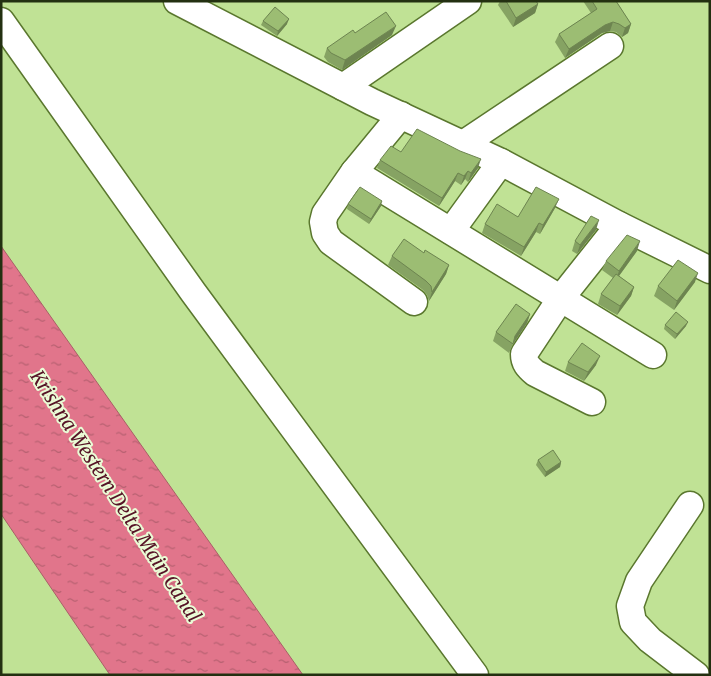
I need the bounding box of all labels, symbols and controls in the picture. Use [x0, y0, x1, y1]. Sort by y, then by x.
water label: Krishna Western Delta Main Canal [25, 365, 206, 626]

